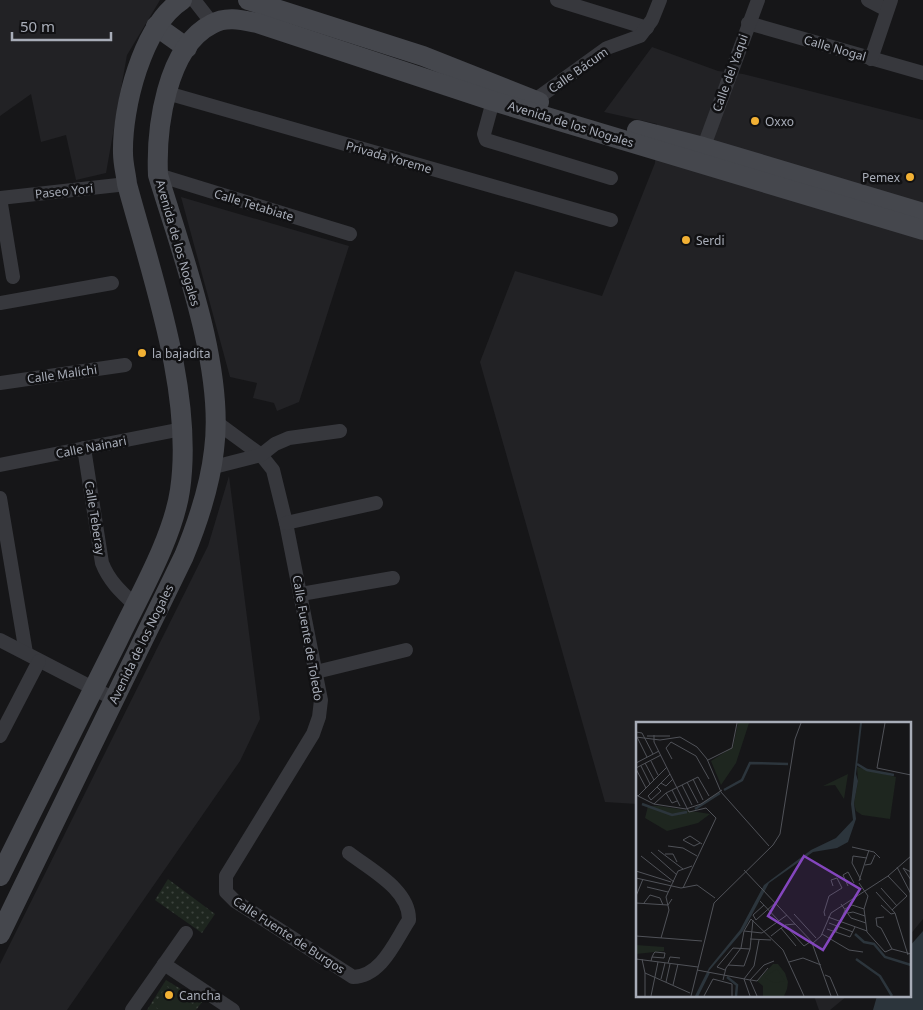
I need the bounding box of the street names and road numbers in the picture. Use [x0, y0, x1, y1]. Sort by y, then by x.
street label: Calle Nogal [802, 31, 868, 65]
street label: Calle del Yaqui [708, 32, 752, 114]
street label: Calle Bácum [545, 43, 611, 97]
street label: Avenida de los Nogales [506, 97, 636, 151]
street label: Privada Yoreme [344, 137, 434, 177]
street label: Avenida de los Nogales [152, 178, 204, 308]
street label: Paseo Yori [34, 179, 94, 203]
street label: Calle Tetabiate [212, 185, 296, 225]
street label: Calle Malichi [26, 361, 98, 387]
street label: Calle Nainari [54, 432, 128, 462]
street label: Calle Teberay [81, 480, 109, 557]
street label: Calle Fuente de Toledo [289, 574, 327, 702]
street label: Avenida de los Nogales [105, 581, 177, 707]
street label: Calle Fuente de Burgos [230, 892, 348, 978]

